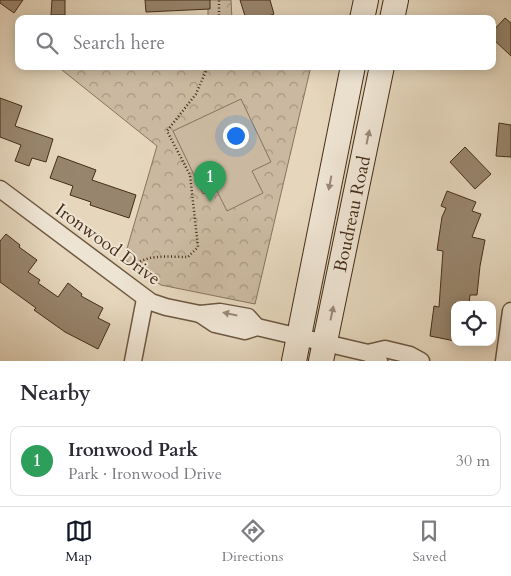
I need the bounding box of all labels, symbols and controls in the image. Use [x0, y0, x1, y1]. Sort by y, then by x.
search box [15, 15, 496, 70]
icon: search [33, 29, 61, 57]
text: Search here [73, 30, 165, 56]
your location [223, 123, 249, 149]
one-way arrow [364, 129, 372, 145]
street label: Boudreau Road [328, 153, 377, 275]
pin: 1 [194, 161, 226, 202]
one-way arrow [325, 175, 333, 191]
street label: Ironwood Drive [50, 198, 165, 291]
map controls [451, 301, 496, 346]
button: locate [451, 301, 496, 346]
one-way arrow [328, 305, 336, 321]
one-way arrow [223, 310, 238, 318]
text: Nearby [20, 379, 91, 408]
text: Ironwood Park [68, 437, 198, 463]
text: 1 [33, 450, 41, 472]
text: 30 m [456, 450, 490, 472]
text: Park · Ironwood Drive [68, 463, 222, 485]
tab: Map [65, 517, 93, 566]
tab: Directions [222, 517, 283, 566]
tab: Saved [412, 517, 446, 566]

